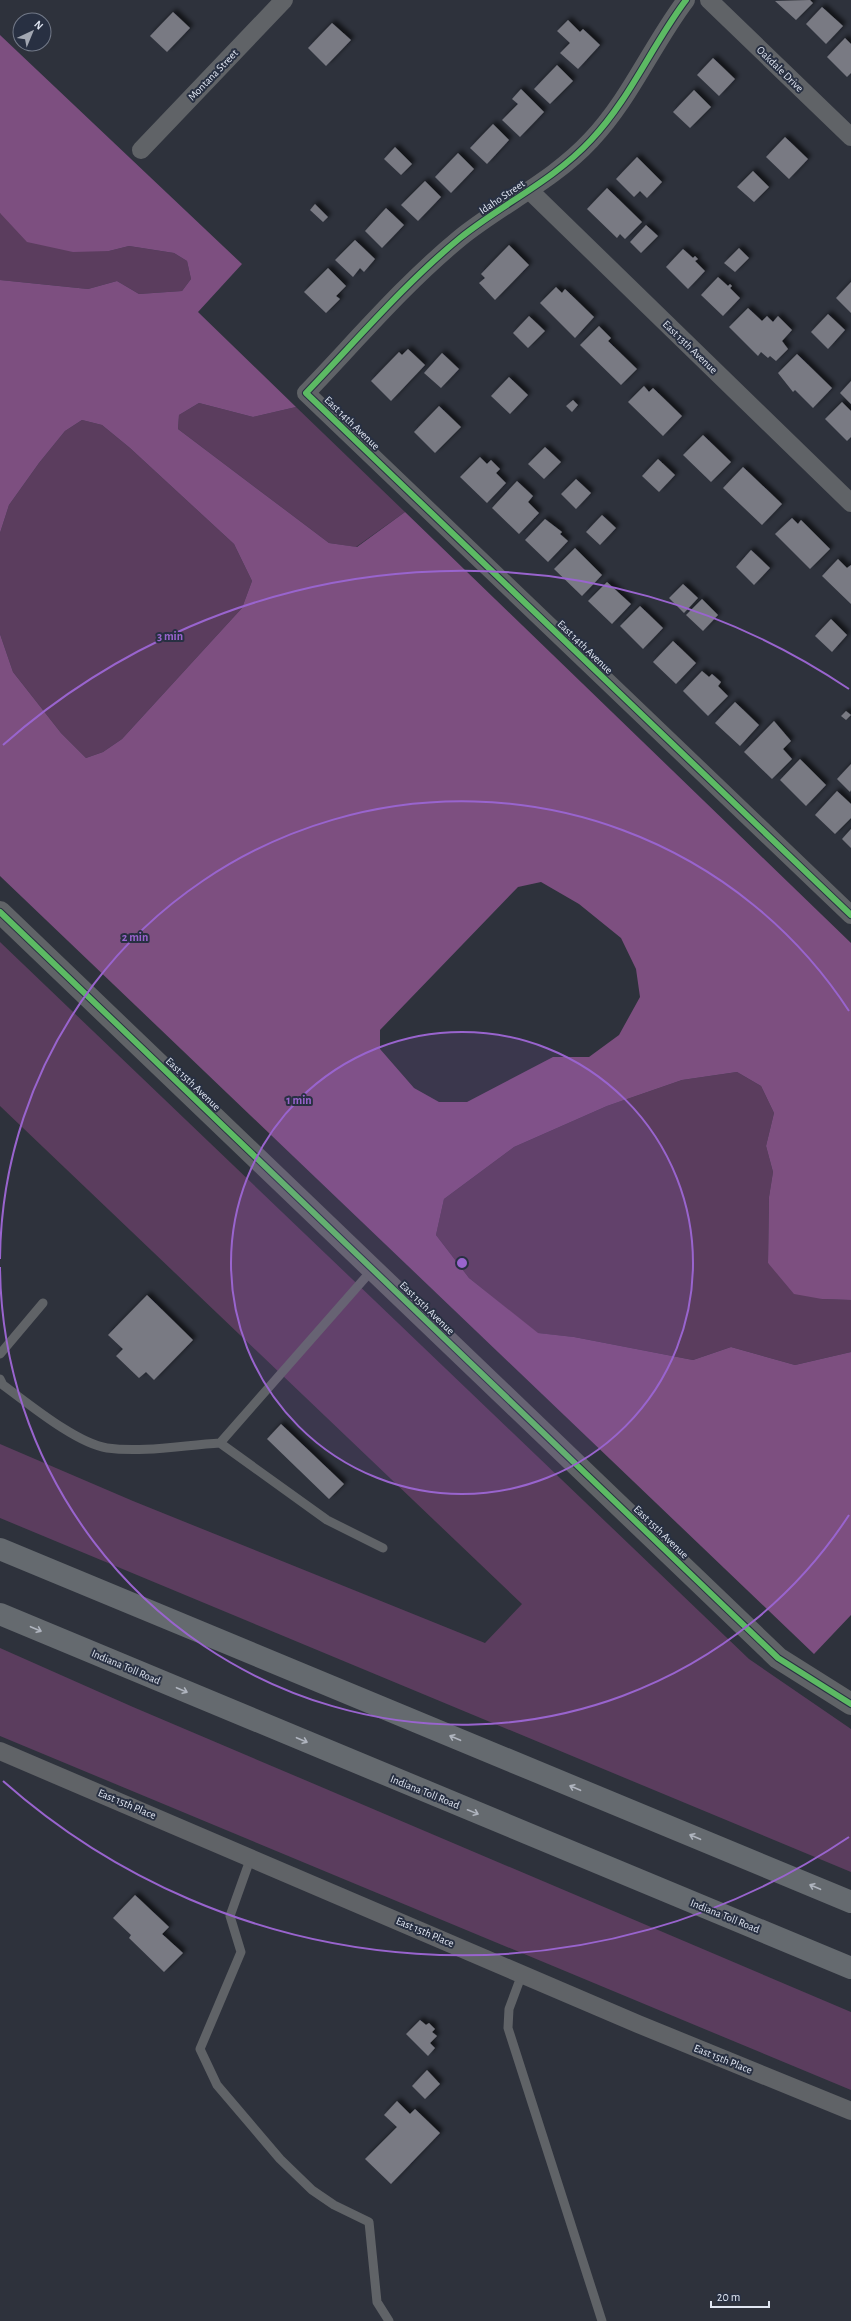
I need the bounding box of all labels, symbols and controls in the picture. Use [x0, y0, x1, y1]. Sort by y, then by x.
north arrow [12, 12, 52, 52]
text: N [32, 19, 45, 32]
street label: Oakdale Drive [755, 44, 805, 94]
street label: Montana Street [186, 47, 240, 103]
street label: Idaho Street [477, 178, 527, 216]
street label: East 13th Avenue [661, 318, 719, 376]
street label: East 14th Avenue [322, 394, 382, 452]
street label: East 14th Avenue [555, 618, 615, 676]
text: 3 min [157, 630, 183, 642]
text: 2 min [122, 931, 148, 943]
street label: East 15th Avenue [164, 1055, 222, 1113]
text: 1 min [286, 1094, 312, 1106]
centre of rings [455, 1256, 469, 1270]
street label: East 15th Avenue [398, 1279, 456, 1337]
street label: East 15th Avenue [632, 1503, 690, 1561]
one-way arrow [30, 1626, 42, 1633]
street label: Indiana Toll Road [90, 1648, 162, 1687]
one-way arrow [175, 1687, 187, 1695]
one-way arrow [449, 1733, 461, 1741]
one-way arrow [295, 1737, 307, 1745]
street label: Indiana Toll Road [389, 1773, 461, 1811]
one-way arrow [569, 1783, 581, 1791]
street label: East 15th Place [96, 1787, 158, 1821]
one-way arrow [467, 1808, 479, 1816]
one-way arrow [689, 1833, 701, 1841]
one-way arrow [809, 1883, 821, 1890]
street label: Indiana Toll Road [689, 1897, 761, 1935]
street label: East 15th Place [394, 1915, 456, 1949]
street label: East 15th Place [692, 2042, 754, 2076]
scale bar [711, 2283, 769, 2309]
text: 20 m [717, 2291, 740, 2303]

